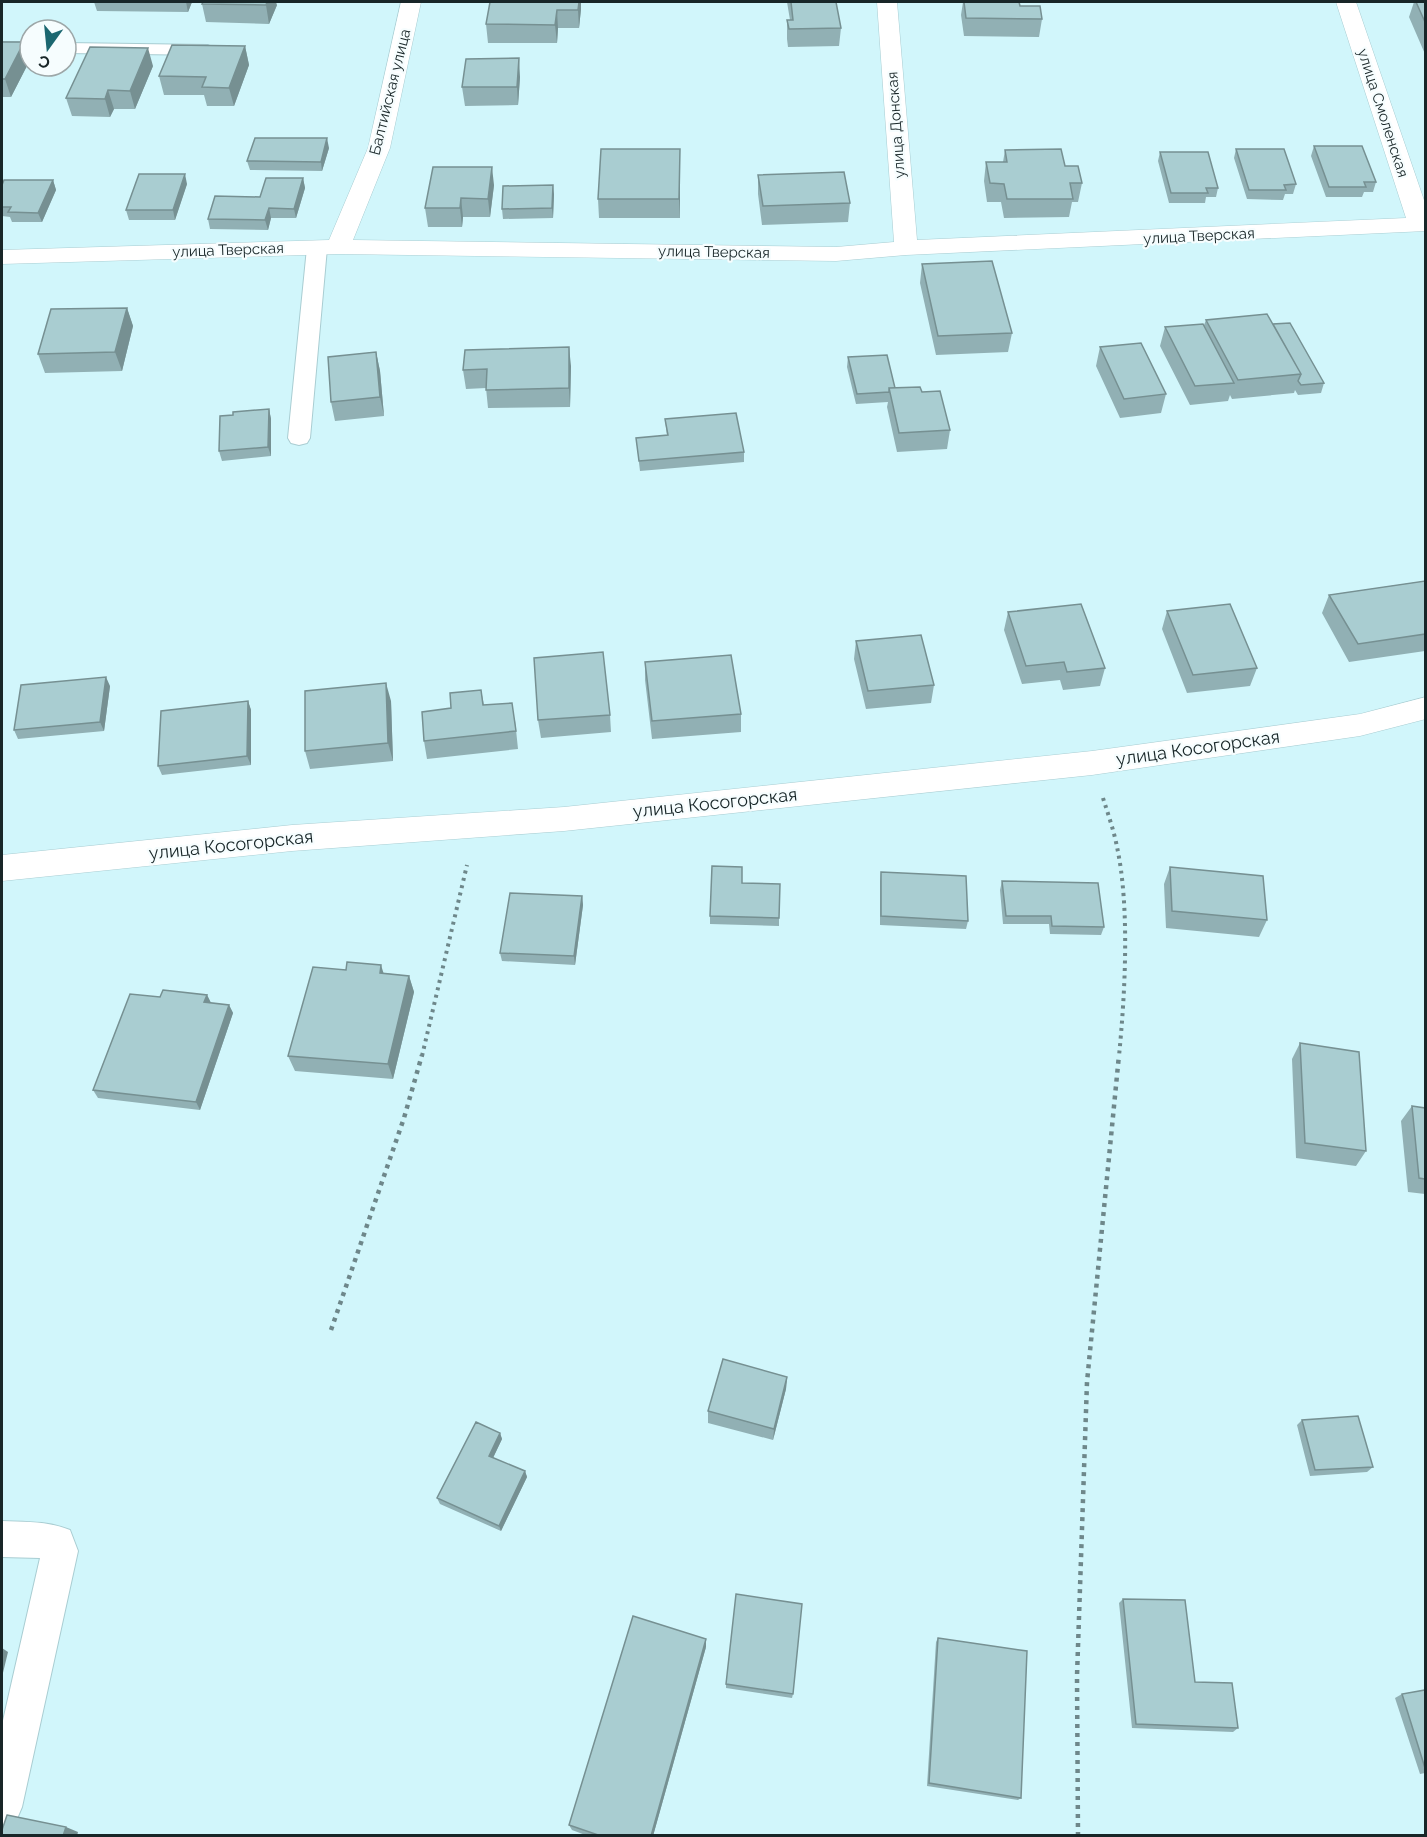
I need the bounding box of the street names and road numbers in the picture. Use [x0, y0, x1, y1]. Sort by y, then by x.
street label: Балтийская улица [366, 27, 414, 157]
street label: улица Смоленская [1354, 46, 1412, 180]
street label: улица Донская [883, 71, 909, 179]
street label: улица Тверская [1143, 224, 1255, 248]
street label: улица Тверская [172, 239, 284, 261]
street label: улица Тверская [658, 242, 770, 262]
street label: улица Косогорская [1115, 726, 1281, 769]
street label: улица Косогорская [632, 783, 798, 822]
street label: улица Косогорская [148, 825, 314, 864]

